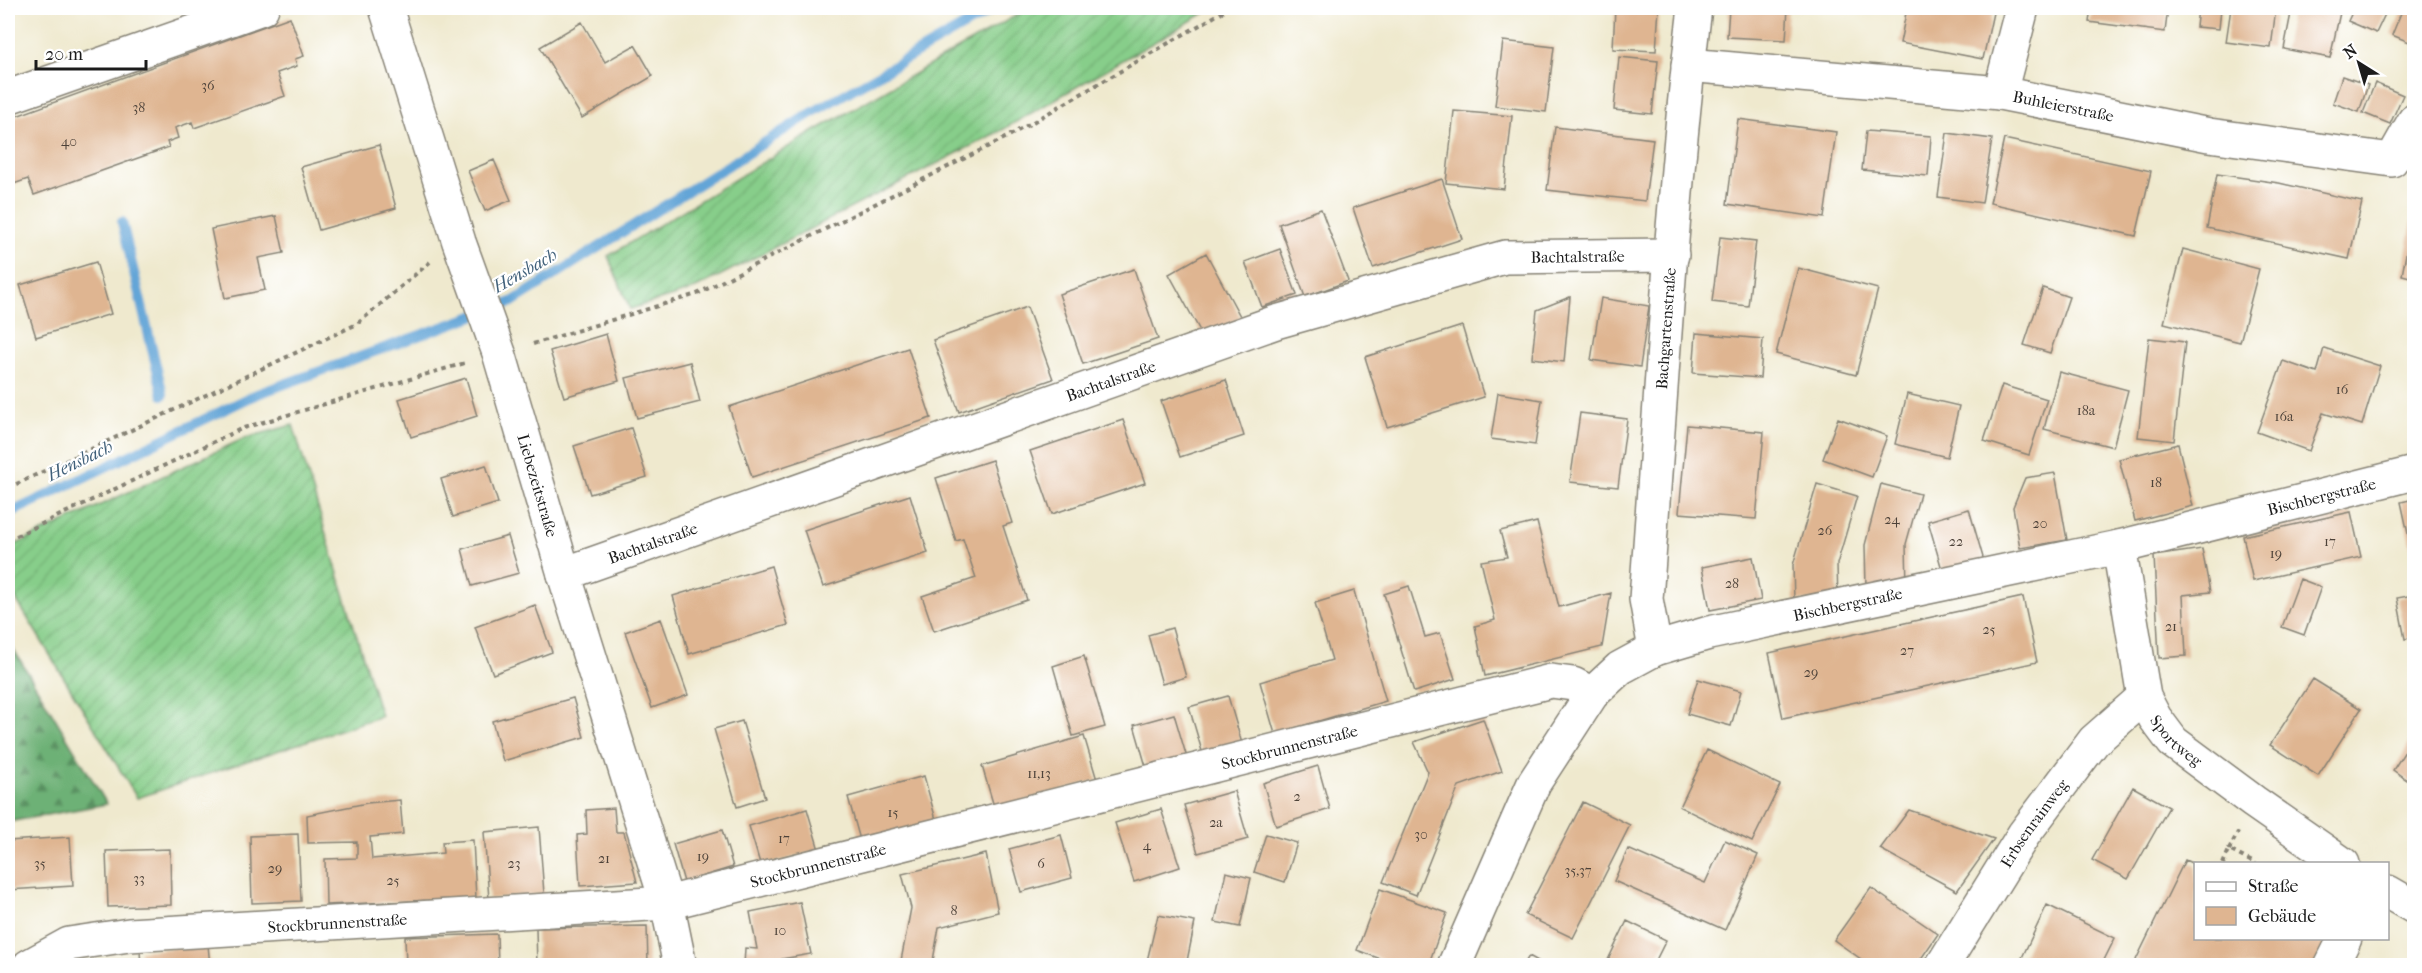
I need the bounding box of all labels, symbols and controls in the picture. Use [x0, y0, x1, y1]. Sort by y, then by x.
scale bar [36, 33, 146, 71]
north arrow [2329, 33, 2389, 93]
text: N [2340, 40, 2362, 63]
text: 20 m [45, 44, 83, 65]
house number: 36 [201, 77, 215, 94]
street label: Buhleierstraße [2011, 86, 2116, 125]
house number: 38 [133, 99, 145, 116]
house number: 40 [61, 133, 77, 150]
water label: Hensbach [488, 244, 561, 298]
street label: Bachtalstraße [1531, 246, 1625, 266]
street label: Bachgartenstraße [1651, 267, 1679, 390]
street label: Bachtalstraße [1063, 356, 1158, 405]
house number: 16 [2336, 381, 2349, 398]
house number: 18a [2077, 402, 2096, 419]
house number: 16a [2275, 408, 2294, 425]
street label: Liebezeitstraße [514, 432, 562, 539]
water label: Hensbach [43, 436, 116, 486]
street label: Bischbergstraße [2265, 473, 2378, 519]
house number: 18 [2150, 474, 2162, 491]
house number: 24 [1884, 511, 1900, 528]
house number: 20 [2033, 515, 2047, 532]
street label: Bachtalstraße [605, 518, 700, 567]
house number: 26 [1818, 522, 1833, 539]
house number: 22 [1949, 533, 1963, 550]
house number: 17 [2324, 533, 2336, 550]
house number: 19 [2270, 545, 2282, 562]
house number: 28 [1725, 575, 1739, 592]
street label: Bischbergstraße [1791, 583, 1904, 625]
house number: 21 [2165, 618, 2177, 635]
house number: 25 [1982, 621, 1996, 638]
house number: 27 [1900, 642, 1914, 659]
house number: 29 [1804, 664, 1818, 681]
street label: Sportweg [2146, 711, 2206, 770]
street label: Stockbrunnenstraße [1219, 720, 1360, 773]
house number: 11,13 [1027, 765, 1051, 782]
street label: Erbsenrainweg [1996, 775, 2072, 871]
house number: 2 [1293, 788, 1301, 805]
house number: 15 [888, 804, 899, 821]
house number: 2a [1209, 814, 1223, 831]
house number: 30 [1414, 826, 1428, 843]
house number: 17 [778, 830, 790, 847]
house number: 4 [1143, 837, 1152, 854]
street label: Stockbrunnenstraße [748, 839, 888, 891]
house number: 19 [697, 848, 709, 865]
house number: 21 [598, 850, 610, 867]
house number: 35 [34, 855, 46, 872]
house number: 23 [508, 855, 520, 872]
house number: 6 [1037, 855, 1045, 872]
house number: 29 [268, 860, 282, 877]
house number: 35,37 [1564, 862, 1592, 879]
legend [2194, 862, 2389, 940]
house number: 33 [133, 870, 145, 887]
house number: 25 [386, 872, 400, 889]
text: Straße [2248, 876, 2299, 897]
house number: 8 [950, 902, 958, 919]
text: Gebäude [2248, 906, 2316, 927]
street label: Stockbrunnenstraße [267, 909, 408, 936]
house number: 10 [774, 922, 786, 939]

